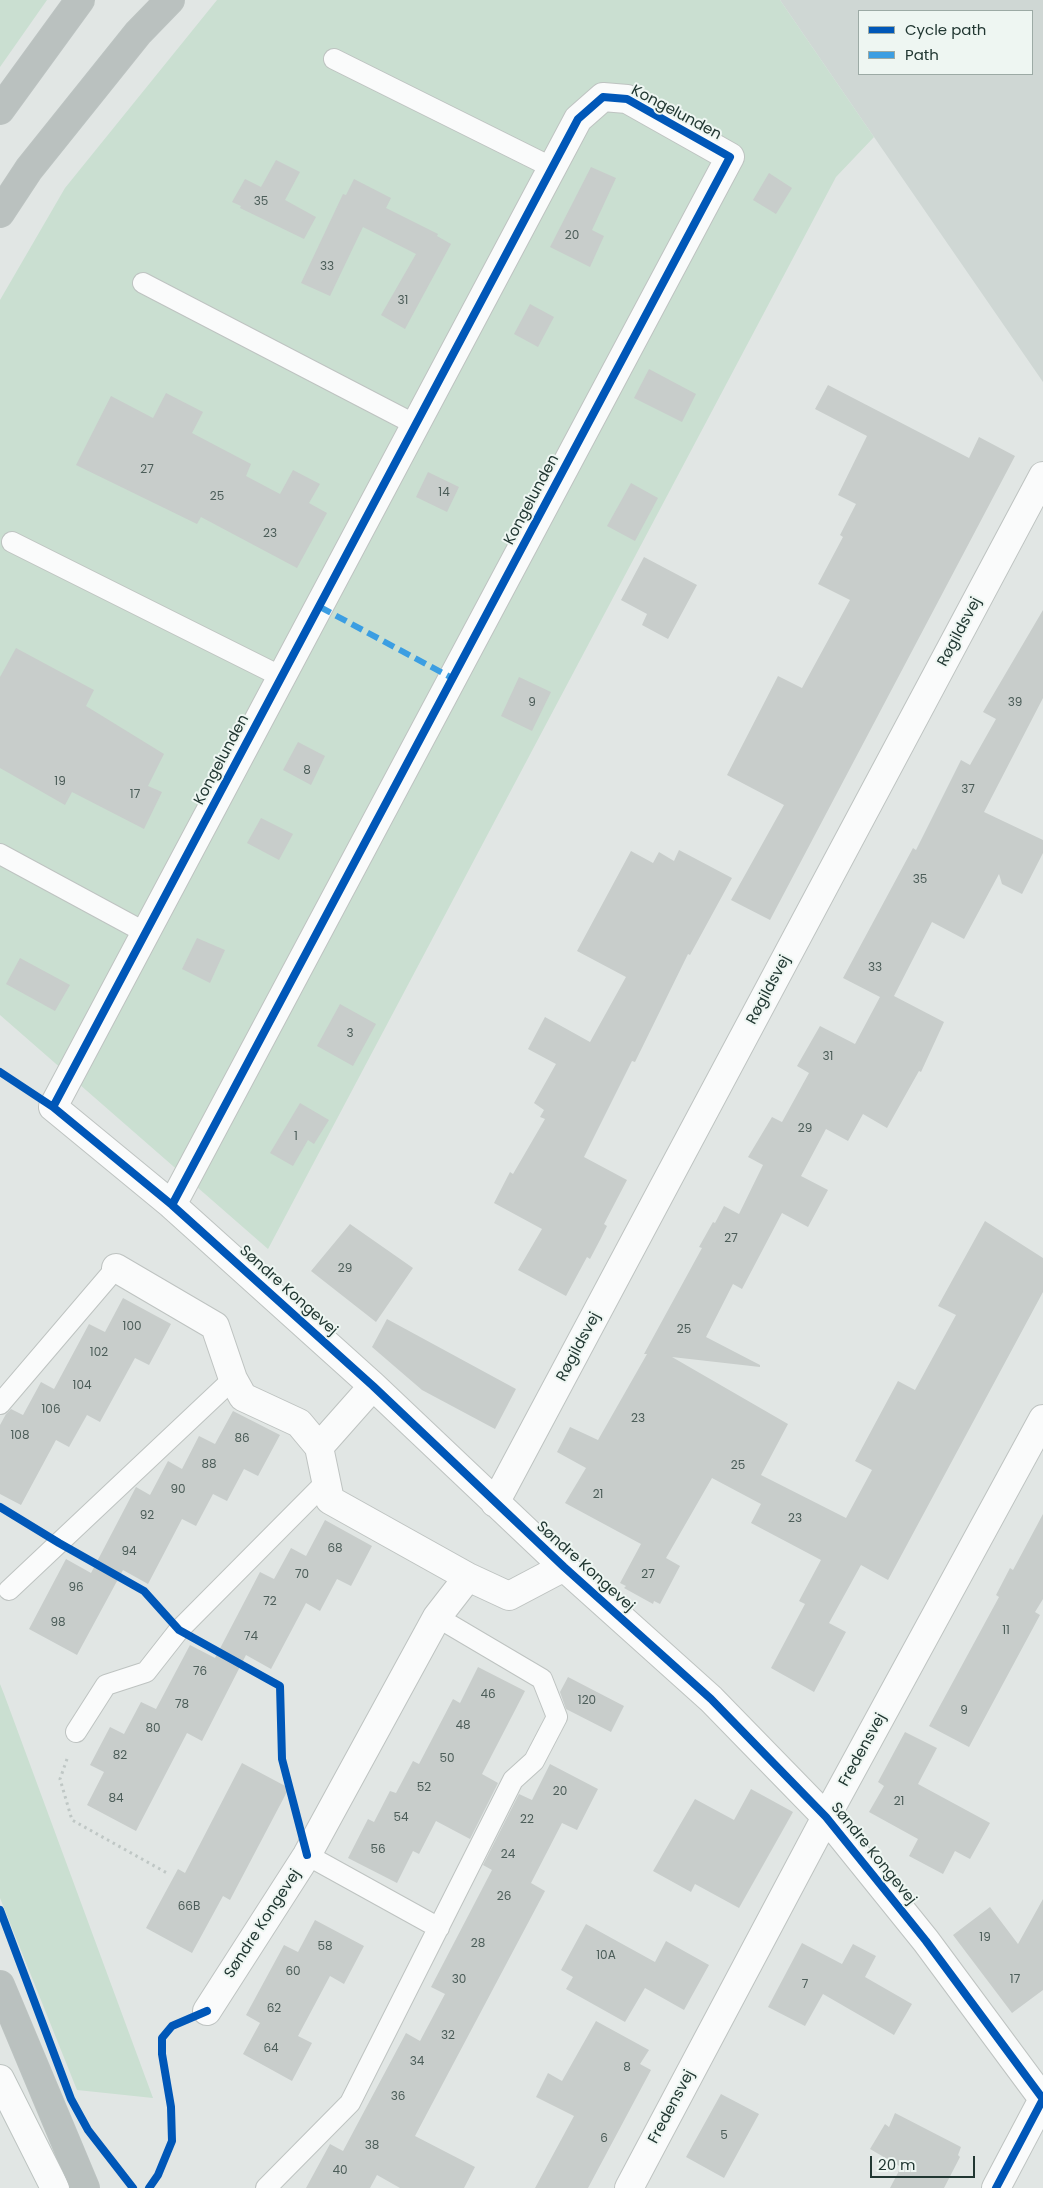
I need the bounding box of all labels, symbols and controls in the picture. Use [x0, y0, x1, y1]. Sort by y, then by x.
legend [858, 10, 1033, 75]
text: Cycle path [905, 19, 986, 40]
text: Path [905, 44, 939, 65]
street label: Kongelunden [628, 82, 724, 144]
house number: 35 [254, 195, 268, 209]
house number: 20 [565, 229, 579, 243]
house number: 33 [320, 260, 334, 274]
house number: 31 [398, 294, 408, 308]
street label: Kongelunden [501, 452, 563, 548]
house number: 27 [140, 463, 154, 477]
house number: 14 [438, 486, 450, 500]
house number: 25 [210, 490, 224, 504]
house number: 23 [263, 527, 277, 541]
street label: Røgildsvej [934, 594, 986, 670]
house number: 9 [528, 696, 536, 710]
house number: 39 [1008, 696, 1022, 710]
street label: Kongelunden [191, 712, 253, 808]
house number: 8 [303, 764, 311, 778]
house number: 19 [54, 775, 66, 789]
house number: 37 [961, 783, 975, 797]
house number: 17 [130, 788, 140, 802]
house number: 35 [913, 873, 927, 887]
street label: Røgildsvej [743, 952, 795, 1028]
house number: 33 [868, 961, 882, 975]
house number: 3 [346, 1027, 354, 1041]
house number: 31 [823, 1050, 833, 1064]
house number: 29 [798, 1122, 812, 1136]
house number: 1 [294, 1130, 298, 1144]
house number: 27 [724, 1232, 738, 1246]
street label: Søndre Kongevej [235, 1242, 341, 1340]
house number: 29 [338, 1262, 352, 1276]
street label: Røgildsvej [553, 1309, 605, 1385]
house number: 100 [123, 1320, 141, 1334]
house number: 25 [677, 1323, 691, 1337]
house number: 102 [90, 1346, 108, 1360]
house number: 104 [73, 1379, 91, 1393]
house number: 106 [42, 1403, 60, 1417]
house number: 23 [631, 1412, 645, 1426]
house number: 108 [11, 1429, 29, 1443]
house number: 86 [234, 1432, 250, 1446]
house number: 88 [201, 1458, 217, 1472]
house number: 25 [731, 1459, 745, 1473]
house number: 90 [170, 1483, 186, 1497]
house number: 21 [593, 1488, 603, 1502]
house number: 92 [140, 1509, 154, 1523]
house number: 23 [788, 1512, 802, 1526]
street label: Søndre Kongevej [532, 1518, 638, 1616]
house number: 68 [327, 1542, 343, 1556]
house number: 94 [121, 1545, 137, 1559]
house number: 70 [295, 1568, 309, 1582]
house number: 27 [641, 1568, 655, 1582]
house number: 96 [68, 1581, 84, 1595]
house number: 72 [263, 1595, 277, 1609]
house number: 98 [50, 1616, 66, 1630]
house number: 11 [1002, 1624, 1010, 1638]
house number: 74 [244, 1630, 258, 1644]
house number: 76 [193, 1665, 207, 1679]
house number: 46 [480, 1688, 496, 1702]
house number: 120 [578, 1694, 596, 1708]
house number: 78 [175, 1698, 189, 1712]
house number: 9 [960, 1704, 968, 1718]
street label: Fredensvej [836, 1710, 890, 1790]
house number: 48 [455, 1719, 471, 1733]
house number: 80 [145, 1722, 161, 1736]
house number: 82 [113, 1749, 127, 1763]
house number: 50 [439, 1752, 455, 1766]
house number: 52 [417, 1781, 431, 1795]
house number: 20 [553, 1785, 567, 1799]
house number: 84 [108, 1792, 124, 1806]
house number: 21 [894, 1795, 904, 1809]
street label: Søndre Kongevej [826, 1799, 920, 1909]
house number: 54 [393, 1811, 409, 1825]
house number: 22 [520, 1813, 534, 1827]
house number: 56 [370, 1843, 386, 1857]
house number: 24 [501, 1848, 515, 1862]
street label: Søndre Kongevej [221, 1866, 305, 1982]
house number: 26 [497, 1890, 511, 1904]
house number: 66B [178, 1900, 200, 1914]
house number: 19 [979, 1931, 991, 1945]
house number: 28 [471, 1937, 485, 1951]
house number: 58 [317, 1940, 333, 1954]
house number: 10A [596, 1949, 616, 1963]
house number: 60 [285, 1965, 301, 1979]
house number: 30 [452, 1973, 466, 1987]
house number: 17 [1010, 1973, 1020, 1987]
house number: 7 [802, 1978, 808, 1992]
house number: 62 [267, 2002, 281, 2016]
house number: 32 [441, 2029, 455, 2043]
house number: 64 [263, 2042, 279, 2056]
house number: 34 [410, 2055, 424, 2069]
house number: 8 [623, 2061, 631, 2075]
street label: Fredensvej [645, 2067, 699, 2147]
house number: 36 [391, 2090, 405, 2104]
house number: 5 [720, 2129, 728, 2143]
house number: 6 [600, 2132, 608, 2146]
house number: 38 [365, 2139, 379, 2153]
scale bar [873, 2146, 978, 2178]
text: 20 m [878, 2154, 916, 2175]
house number: 40 [332, 2164, 348, 2178]

